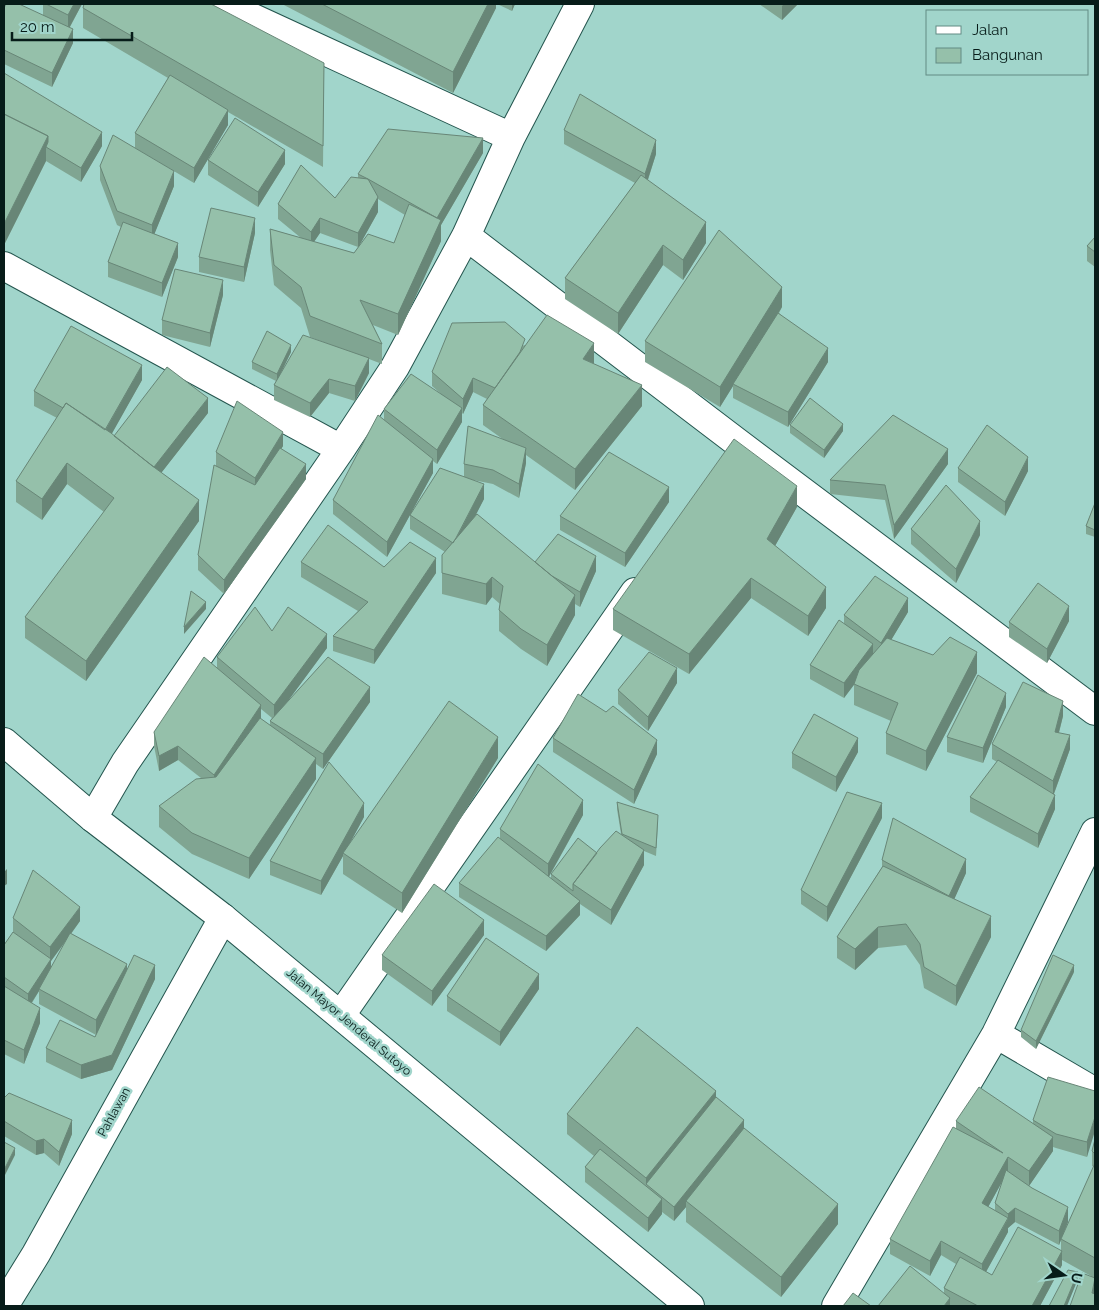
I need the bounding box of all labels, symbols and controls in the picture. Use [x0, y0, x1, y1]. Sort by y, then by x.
scale bar [12, 10, 132, 42]
legend [926, 10, 1089, 75]
text: 20 m [20, 18, 55, 36]
text: Jalan [972, 21, 1008, 39]
text: Bangunan [972, 46, 1043, 64]
street label: Jalan Mayor Jenderal Sutoyo [284, 966, 414, 1078]
street label: Pahlawan [95, 1085, 133, 1139]
north arrow [1039, 1250, 1089, 1300]
text: U [1068, 1271, 1086, 1285]

